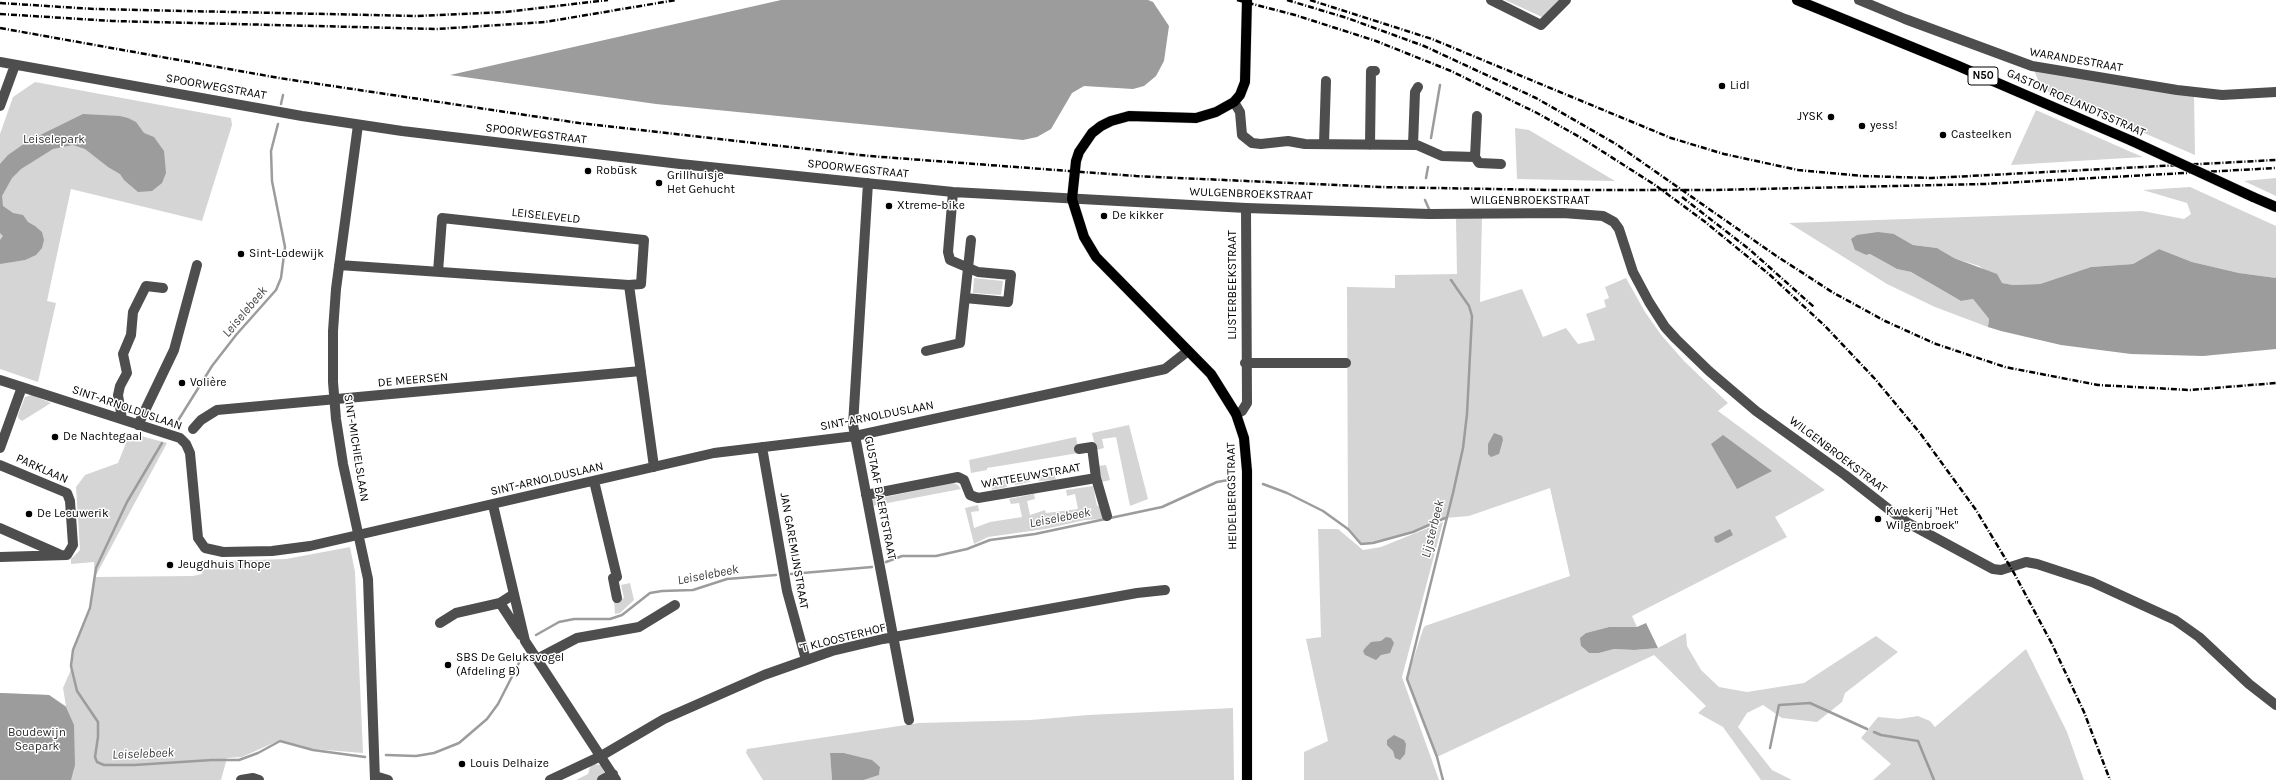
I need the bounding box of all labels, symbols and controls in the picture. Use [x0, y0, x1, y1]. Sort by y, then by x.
street label: WARANDESTRAAT [2028, 45, 2124, 75]
street label: GASTON ROELANDTSSTRAAT [2004, 66, 2148, 140]
road number: N50 [1968, 67, 1998, 85]
street label: SPOORWEGSTRAAT [165, 71, 267, 103]
place label: Lidl [1730, 79, 1750, 93]
marker: Lidl [1717, 81, 1727, 91]
place label: JYSK [1797, 110, 1823, 124]
marker: JYSK [1826, 112, 1836, 122]
place label: yess! [1870, 119, 1898, 133]
street label: SPOORWEGSTRAAT [485, 121, 587, 147]
marker: yess! [1857, 121, 1867, 131]
place label: Casteelken [1951, 128, 2012, 142]
marker: Casteelken [1938, 130, 1948, 140]
park label: Leiselepark [23, 133, 85, 147]
street label: SPOORWEGSTRAAT [807, 157, 909, 181]
place label: Robūsk [596, 164, 637, 178]
marker: Robūsk [583, 166, 593, 176]
place label: Grillhuisje Het Gehucht [667, 169, 735, 197]
marker: Grillhuisje Het Gehucht [654, 178, 664, 188]
street label: WULGENBROEKSTRAAT [1189, 185, 1313, 203]
street label: WILGENBROEKSTRAAT [1471, 194, 1589, 208]
place label: Xtreme-bike [897, 199, 965, 213]
marker: Xtreme-bike [884, 201, 894, 211]
street label: LEISELEVELD [511, 205, 581, 227]
place label: De kikker [1112, 209, 1163, 223]
marker: De kikker [1099, 211, 1109, 221]
street label: LIJSTERBEEKSTRAAT [1226, 230, 1240, 340]
place label: Sint-Lodewijk [249, 247, 324, 261]
marker: Sint-Lodewijk [236, 249, 246, 259]
water label: Leiselebeek [219, 283, 271, 341]
street label: DE MEERSEN [377, 370, 449, 390]
place label: Volière [190, 376, 227, 390]
marker: Volière [177, 378, 187, 388]
street label: SINT-ARNOLDUSLAAN [70, 382, 184, 434]
street label: SINT-MICHIELSLAAN [340, 393, 372, 503]
street label: SINT-ARNOLDUSLAAN [819, 398, 935, 434]
street label: WILGENBROEKSTRAAT [1786, 413, 1890, 497]
place label: De Nachtegaal [63, 430, 142, 444]
marker: De Nachtegaal [50, 432, 60, 442]
street label: GUSTAAF BAERTSTRAAT [861, 435, 899, 561]
street label: HEIDELBERGSTRAAT [1224, 442, 1240, 550]
street label: PARKLAAN [14, 451, 70, 487]
street label: SINT-ARNOLDUSLAAN [489, 459, 605, 499]
street label: WATTEEUWSTRAAT [980, 460, 1082, 492]
street label: JAN GAREMIJNSTRAAT [777, 492, 811, 610]
water label: Lijsterbeek [1418, 498, 1448, 560]
water label: Leiselebeek [1028, 504, 1092, 532]
place label: Kwekerij "Het Wilgenbroek" [1886, 505, 1958, 533]
place label: De Leeuwerik [37, 507, 109, 521]
marker: De Leeuwerik [24, 509, 34, 519]
marker: Kwekerij "Het Wilgenbroek" [1873, 514, 1883, 524]
place label: Jeugdhuis Thope [178, 558, 270, 572]
marker: Jeugdhuis Thope [165, 560, 175, 570]
water label: Leiselebeek [676, 561, 740, 589]
street label: 'T KLOOSTERHOF [798, 620, 888, 656]
place label: SBS De Geluksvogel (Afdeling B) [456, 651, 564, 679]
marker: SBS De Geluksvogel (Afdeling B) [443, 660, 453, 670]
park label: Boudewijn Seapark [8, 726, 66, 754]
water label: Leiselebeek [112, 745, 174, 763]
place label: Louis Delhaize [470, 757, 549, 771]
marker: Louis Delhaize [457, 759, 467, 769]

